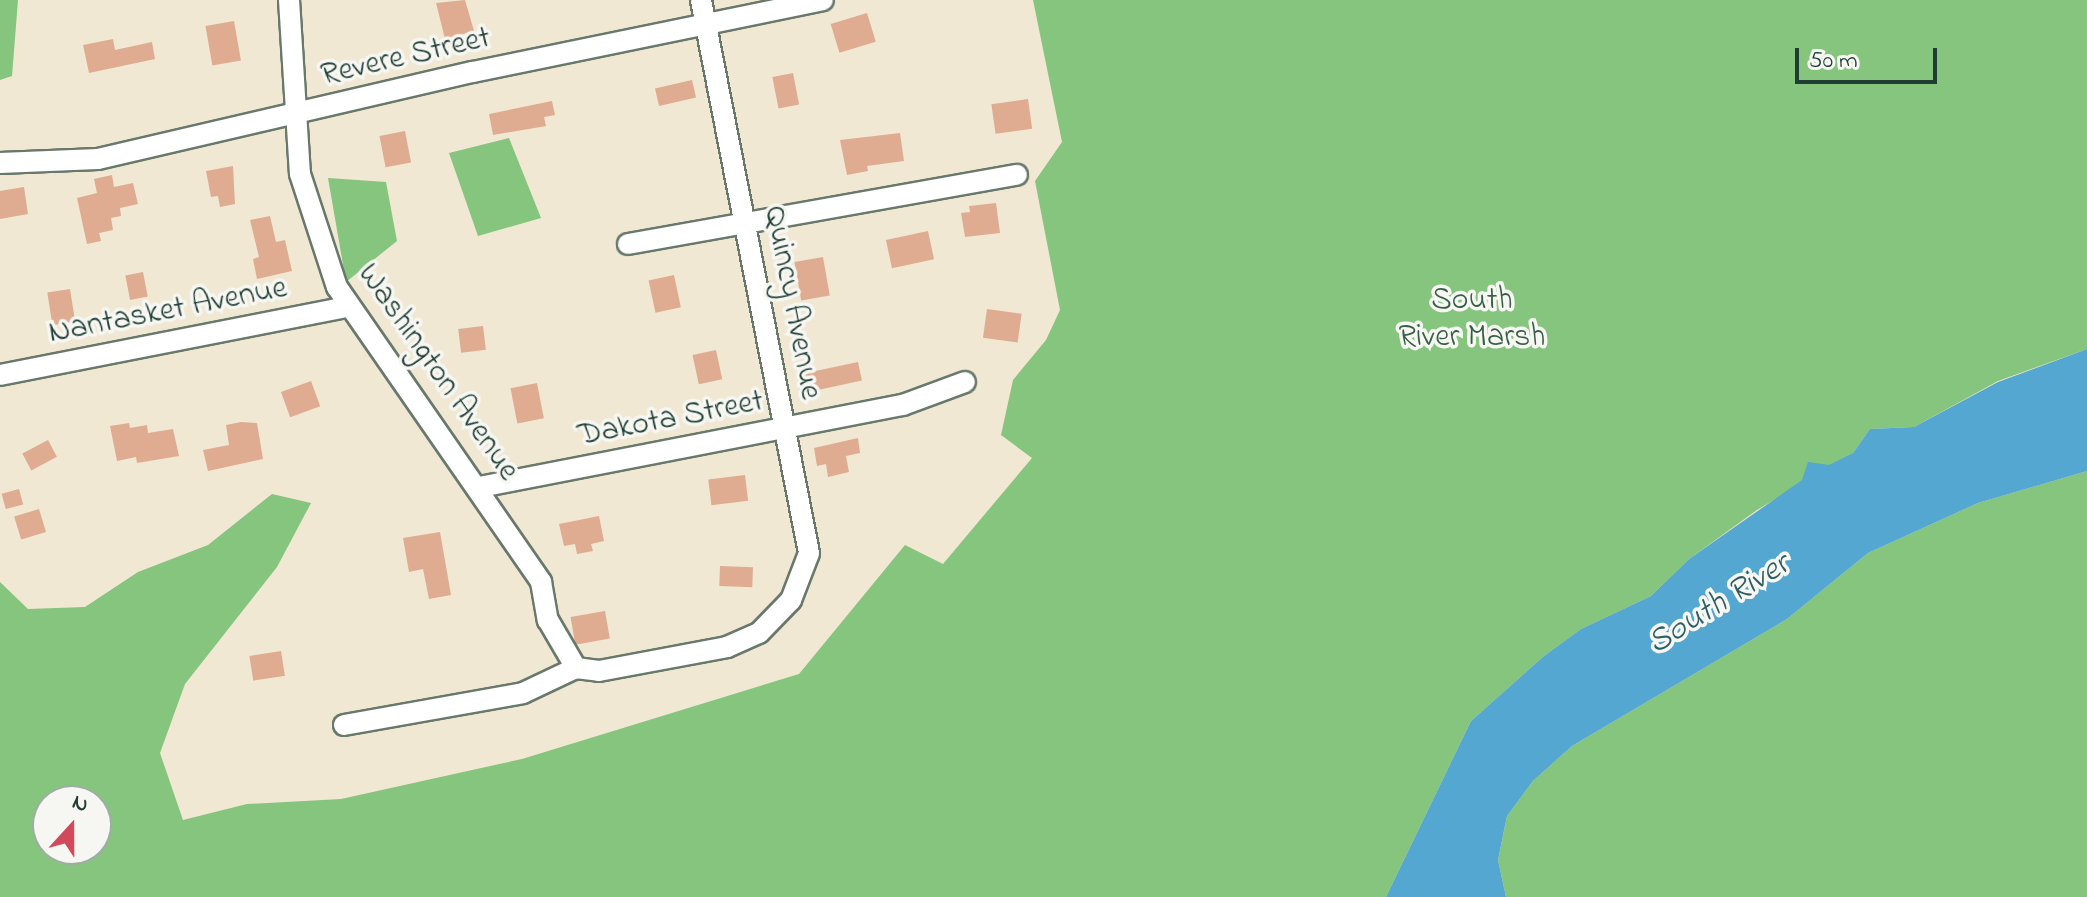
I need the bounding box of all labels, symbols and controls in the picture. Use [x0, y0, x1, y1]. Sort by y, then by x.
street label: Revere Street [318, 20, 494, 96]
scale bar [1799, 32, 1941, 82]
text: 50 m [1809, 44, 1858, 79]
street label: Quincy Avenue [753, 203, 829, 403]
street label: Washington Avenue [348, 257, 526, 489]
street label: Nantasket Avenue [46, 270, 290, 354]
park label: South River Marsh [1398, 283, 1546, 358]
street label: Dakota Street [575, 383, 767, 457]
water label: South River [1640, 545, 1798, 665]
north arrow [32, 785, 112, 865]
text: N [67, 787, 93, 822]

